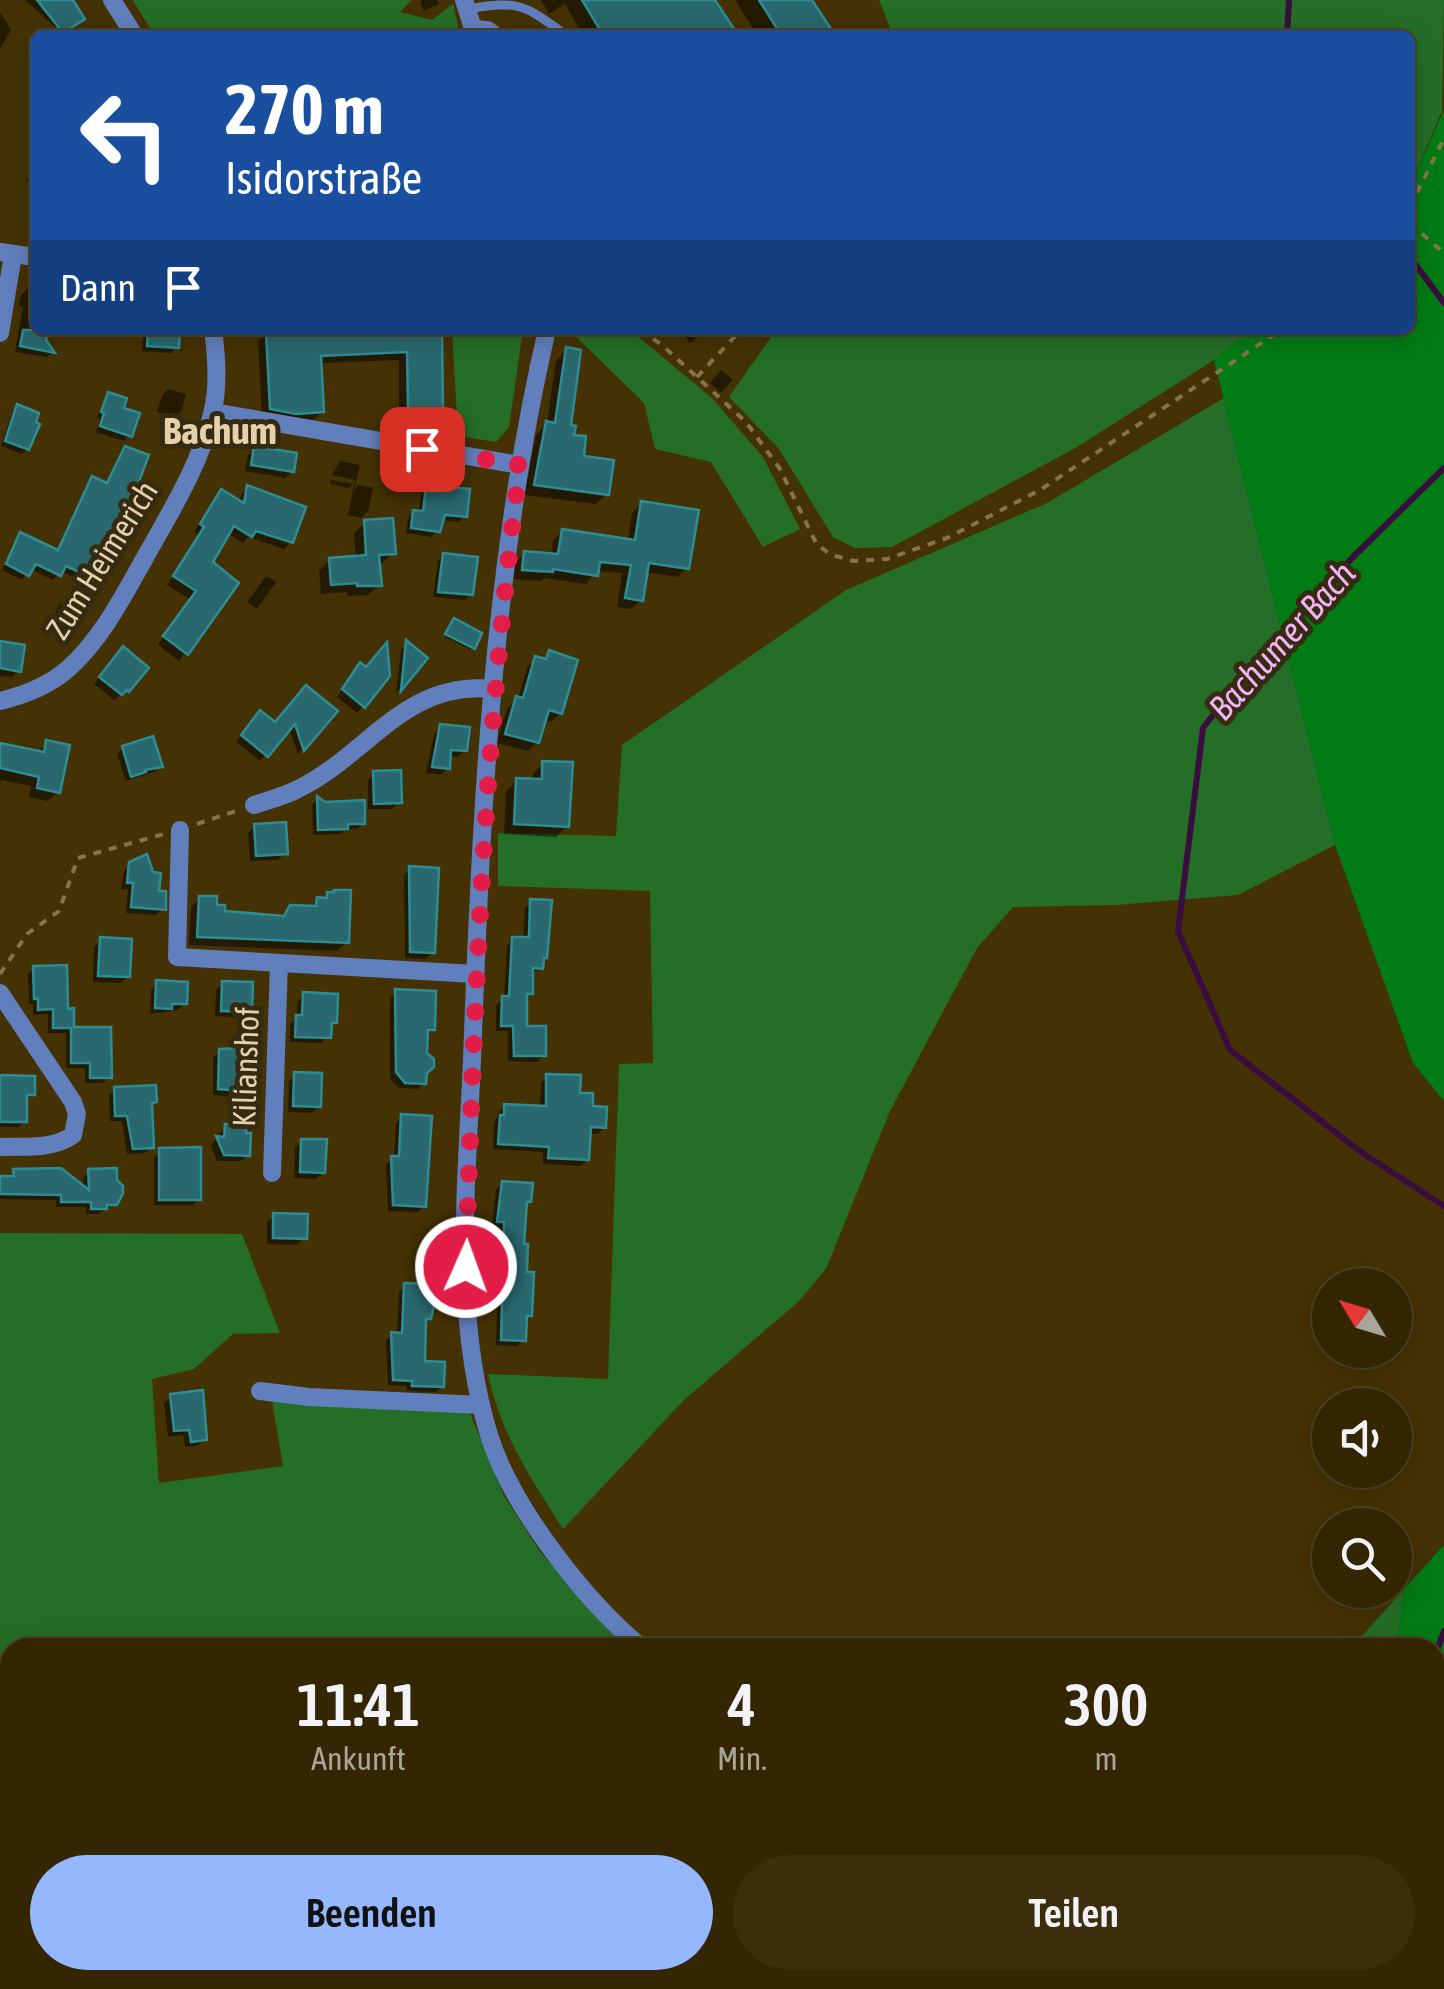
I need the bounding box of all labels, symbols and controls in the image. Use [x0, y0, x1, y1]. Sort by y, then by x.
text: 270 m [225, 69, 384, 149]
icon: left [60, 70, 190, 200]
text: Isidorstraße [225, 152, 422, 204]
icon: arrive [156, 260, 211, 315]
text: Dann [60, 266, 136, 309]
pin [380, 407, 465, 492]
district label: Bachum [163, 409, 277, 452]
icon: arrive [395, 422, 450, 477]
street label: Zum Heimerich [38, 474, 165, 646]
water label: Bachumer Bach [1200, 553, 1363, 728]
street label: Kilianshof [225, 1006, 266, 1128]
position arrow [414, 1215, 518, 1319]
north arrow [1312, 1268, 1412, 1368]
map controls [1312, 1268, 1412, 1608]
button: sound [1312, 1388, 1412, 1488]
button: search [1312, 1508, 1412, 1608]
text: 11:41 [297, 1670, 420, 1739]
text: 4 [728, 1670, 756, 1739]
text: 300 [1064, 1670, 1148, 1739]
text: Ankunft [311, 1740, 406, 1777]
text: Min. [717, 1740, 767, 1777]
text: m [1094, 1740, 1118, 1777]
button: Beenden [30, 1855, 713, 1970]
button: Teilen [733, 1855, 1415, 1970]

